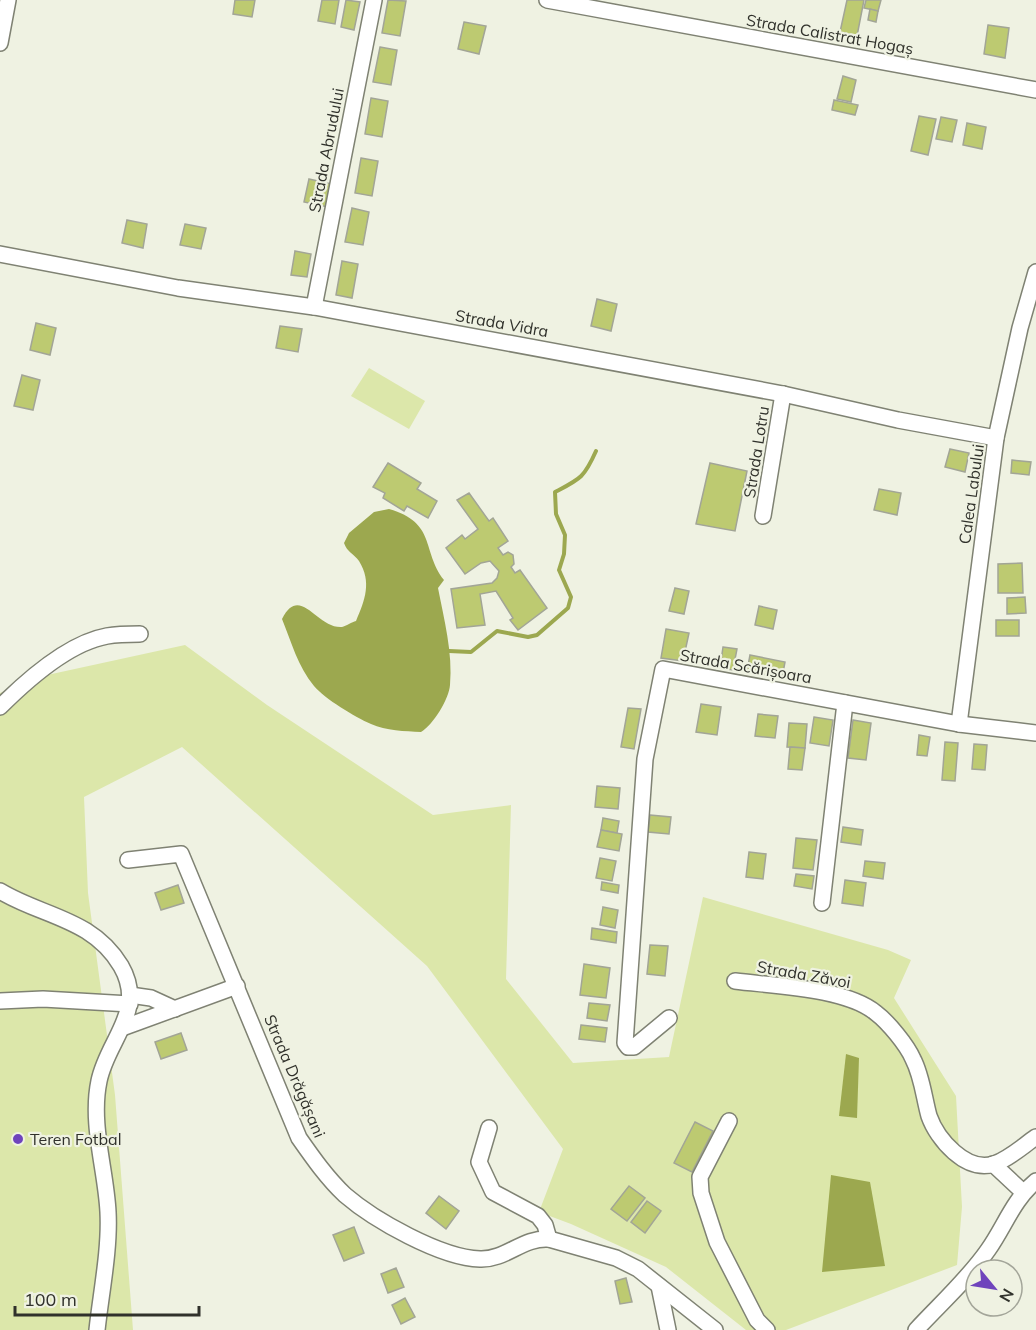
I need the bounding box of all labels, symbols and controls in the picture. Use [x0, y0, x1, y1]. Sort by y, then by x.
street label: Strada Calistrat Hogaș [745, 9, 915, 59]
street label: Strada Abrudului [304, 86, 348, 214]
street label: Strada Vidra [454, 305, 550, 341]
street label: Strada Lotru [739, 405, 773, 499]
street label: Calea Labului [954, 443, 988, 545]
street label: Strada Scărișoara [679, 645, 813, 687]
street label: Strada Zăvoi [756, 956, 852, 992]
street label: Strada Drăgășani [260, 1012, 330, 1140]
place label: Teren Fotbal [30, 1129, 121, 1149]
marker: Teren Fotbal [11, 1132, 25, 1146]
north arrow [964, 1258, 1024, 1318]
scale bar [15, 1279, 200, 1317]
text: N [995, 1285, 1019, 1306]
text: 100 m [24, 1288, 77, 1311]

